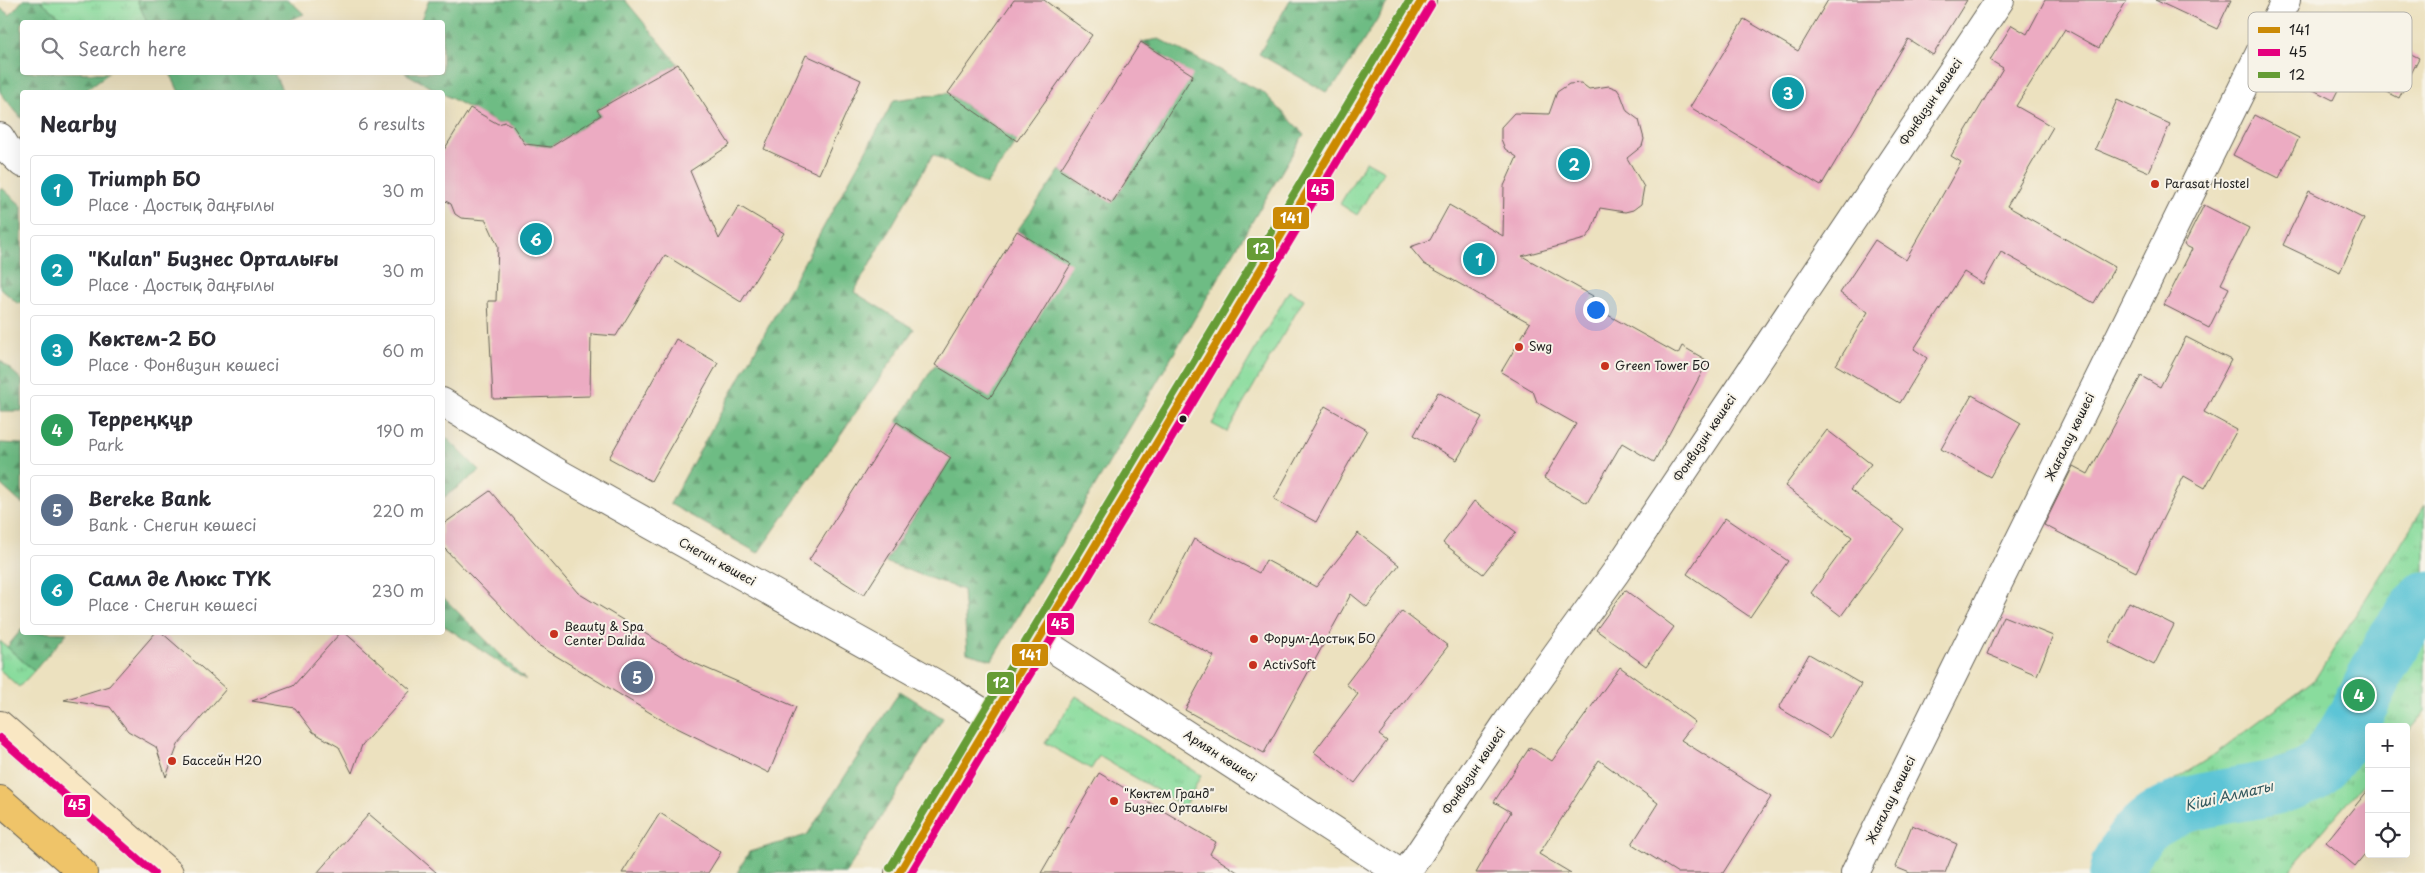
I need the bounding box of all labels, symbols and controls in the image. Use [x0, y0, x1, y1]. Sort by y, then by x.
legend [2248, 12, 2412, 92]
text: 141 [2289, 19, 2310, 40]
search box [20, 20, 445, 75]
icon: search [38, 34, 66, 62]
text: Search here [78, 34, 187, 62]
text: 45 [2289, 41, 2307, 62]
street label: Фонвизин көшесі [1894, 54, 1966, 149]
text: 12 [2289, 64, 2305, 85]
pin: 3 [1772, 74, 1804, 112]
text: Nearby [40, 107, 117, 139]
text: 6 results [358, 111, 425, 135]
pin: 2 [1558, 145, 1590, 183]
text: Triumph БО [88, 164, 201, 192]
place label: Parasat Hostel [2165, 174, 2249, 192]
text: 1 [53, 178, 61, 202]
text: 30 m [382, 178, 424, 202]
line badge: 45 [1306, 178, 1335, 202]
marker: Parasat Hostel [2149, 178, 2161, 190]
text: 45 [1311, 179, 1329, 200]
text: Place · Достық даңғылы [88, 192, 275, 216]
line badge: 141 [1272, 206, 1310, 230]
text: 141 [1280, 207, 1302, 228]
pin: 6 [520, 220, 552, 258]
line badge: 12 [1246, 237, 1275, 261]
text: 12 [1253, 238, 1269, 259]
pin: 1 [1463, 240, 1495, 278]
text: "Kulan" Бизнес Орталығы [88, 244, 339, 272]
text: 2 [51, 258, 63, 282]
text: 30 m [382, 258, 424, 282]
text: Place · Достық даңғылы [88, 272, 275, 296]
your location [1583, 297, 1609, 323]
text: Көктем-2 БО [88, 324, 216, 352]
place label: Swg [1529, 337, 1552, 355]
text: 3 [52, 338, 62, 362]
text: 60 m [382, 338, 424, 362]
marker: Swg [1513, 341, 1525, 353]
text: Place · Фонвизин көшесі [88, 352, 279, 376]
place label: Green Tower БО [1615, 356, 1710, 374]
marker: Green Tower БО [1599, 360, 1611, 372]
street label: Жағалау көшесі [2040, 389, 2098, 484]
street label: Фонвизин көшесі [1668, 390, 1740, 485]
text: Терреңқұр [88, 404, 193, 432]
unlabelled marker [1178, 414, 1188, 424]
text: 4 [52, 418, 62, 442]
text: 190 m [376, 418, 424, 442]
text: Park [88, 432, 124, 456]
text: Bereke Bank [88, 484, 211, 512]
text: 5 [52, 498, 62, 522]
text: 220 m [373, 498, 424, 522]
text: Bank · Снегин көшесі [88, 512, 257, 536]
street label: Снегин көшесі [676, 533, 759, 590]
text: Самл де Люкс ТҮК [88, 564, 271, 592]
text: 6 [51, 578, 63, 602]
text: 230 m [372, 578, 424, 602]
text: Place · Снегин көшесі [88, 592, 258, 616]
line badge: 45 [1046, 612, 1075, 636]
text: 45 [1051, 613, 1069, 634]
place label: Beauty & Spa Center Dalida [564, 617, 645, 649]
marker: Beauty & Spa Center Dalida [548, 628, 560, 640]
place label: Форум-Достық БО [1264, 629, 1376, 647]
marker: Форум-Достық БО [1248, 633, 1260, 645]
line badge: 141 [1011, 643, 1049, 667]
text: 141 [1019, 644, 1041, 665]
place label: ActivSoft [1263, 655, 1316, 673]
pin: 5 [621, 658, 653, 696]
marker: ActivSoft [1247, 659, 1259, 671]
line badge: 12 [986, 671, 1015, 695]
text: 12 [993, 672, 1009, 693]
pin: 4 [2343, 676, 2375, 714]
street label: Фонвизин көшесі [1437, 723, 1509, 818]
map controls [2365, 723, 2410, 858]
button: + [2365, 723, 2410, 768]
street label: Армян көшесі [1181, 725, 1260, 785]
place label: Бассейн H2O [182, 751, 262, 769]
street label: Жағалау көшесі [1861, 752, 1919, 847]
marker: Бассейн H2O [166, 755, 178, 767]
button: − [2365, 768, 2410, 813]
water label: Кіші Алматы [2183, 775, 2277, 816]
place label: "Көктем Гранд" Бизнес Орталығы [1124, 784, 1228, 816]
line badge: 45 [63, 794, 91, 818]
text: 45 [68, 794, 86, 815]
marker: "Көктем Гранд" Бизнес Орталығы [1108, 795, 1120, 807]
button: locate [2365, 813, 2410, 858]

